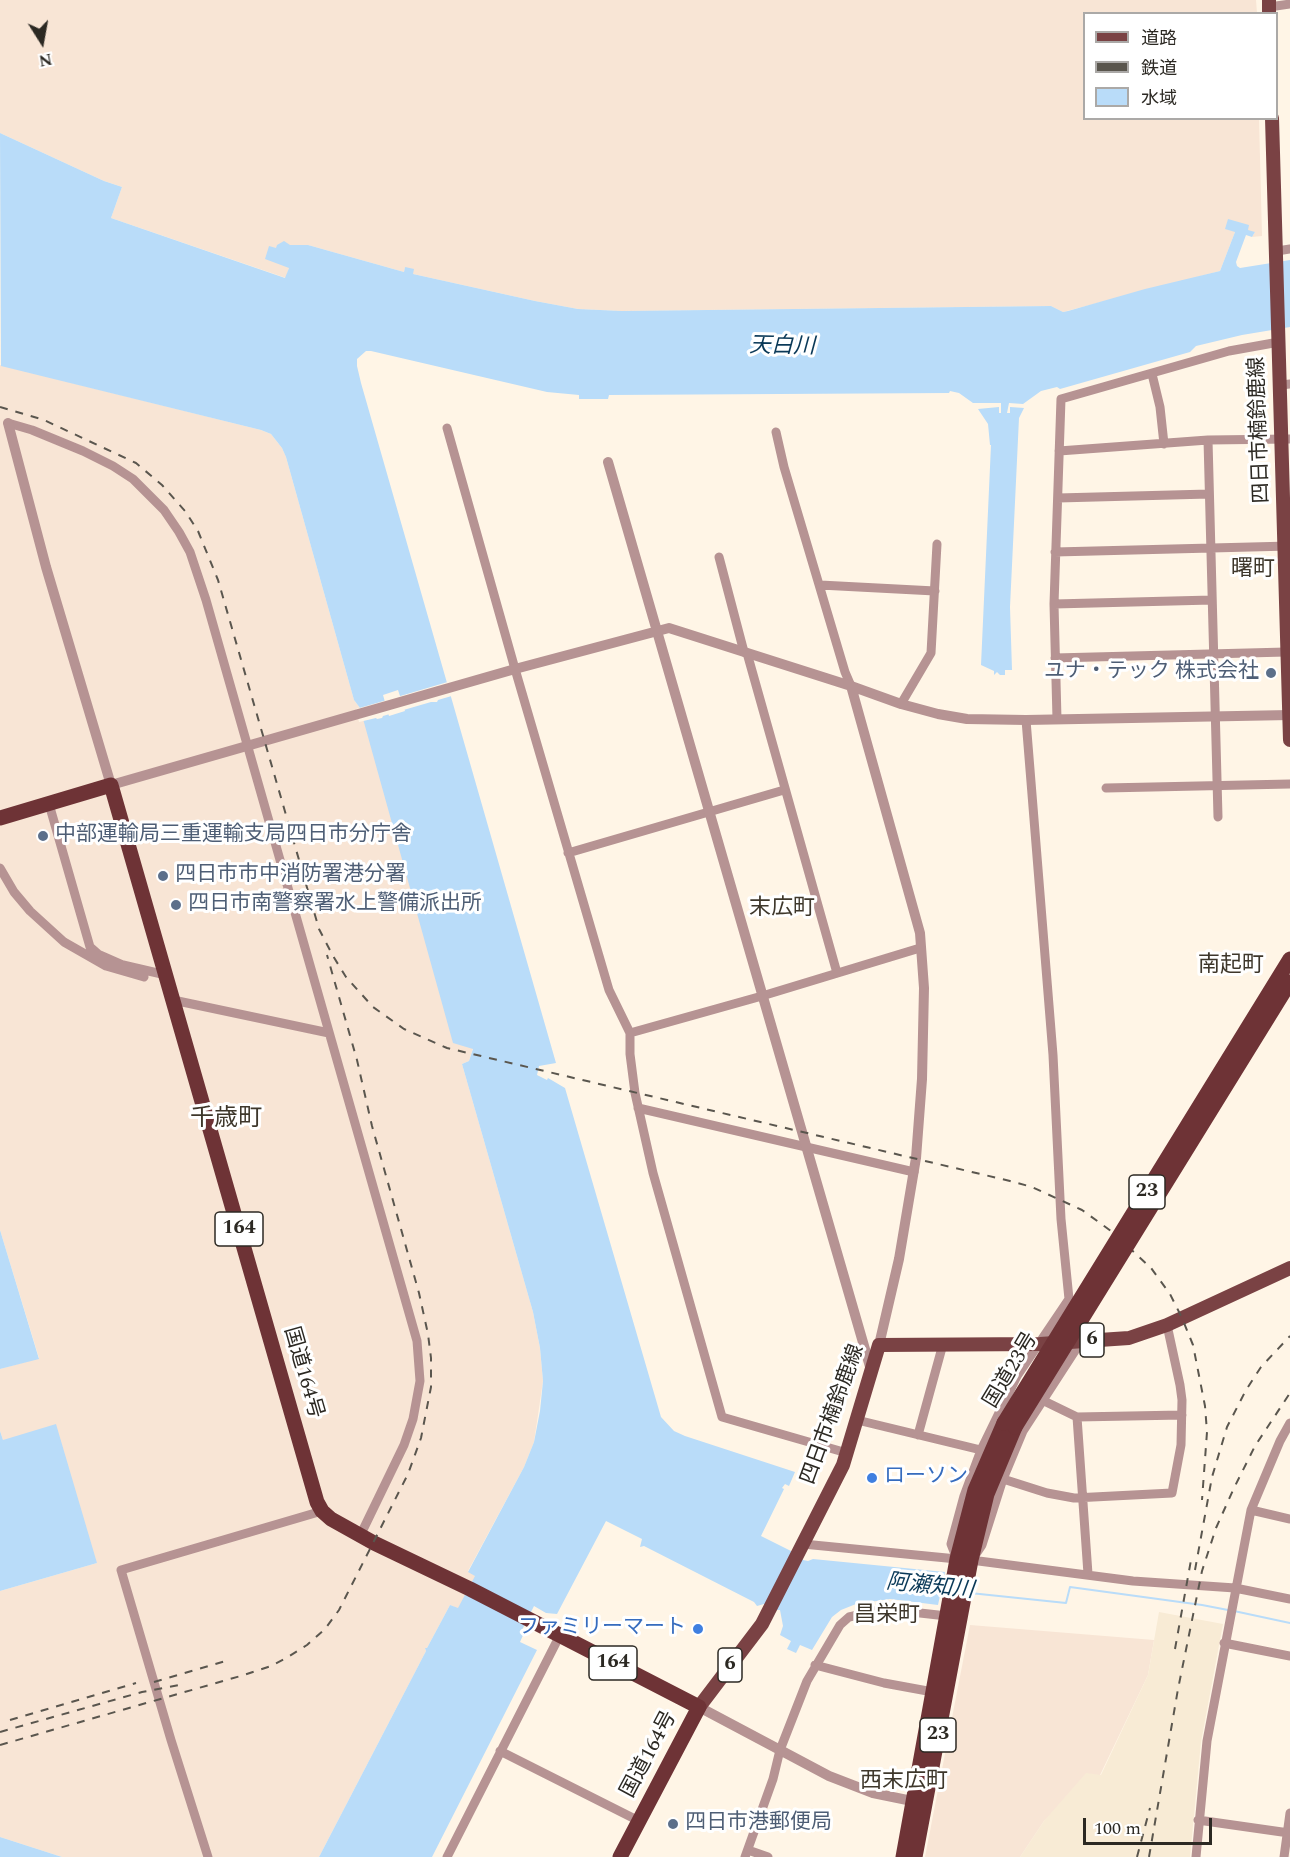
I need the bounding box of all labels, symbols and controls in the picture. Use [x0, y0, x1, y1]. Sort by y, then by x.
north arrow [12, 12, 72, 72]
legend [1083, 12, 1278, 120]
text: 道路 [1141, 25, 1177, 52]
text: N [37, 47, 54, 73]
text: 鉄道 [1141, 55, 1177, 82]
text: 水域 [1141, 85, 1177, 112]
water label: 天白川 [749, 334, 815, 362]
street label: 四日市楠鈴鹿線 [1246, 356, 1276, 504]
district label: 曙町 [1231, 558, 1275, 584]
place label: ユナ・テック 株式会社 [1044, 660, 1259, 686]
marker: ユナ・テック 株式会社 [1264, 666, 1278, 680]
place label: 中部運輸局三重運輸支局四日市分庁舎 [55, 823, 412, 849]
marker: 中部運輸局三重運輸支局四日市分庁舎 [36, 829, 50, 843]
place label: 四日市市中消防署港分署 [175, 863, 406, 889]
marker: 四日市市中消防署港分署 [156, 869, 170, 883]
place label: 四日市南警察署水上警備派出所 [188, 892, 482, 918]
district label: 末広町 [749, 897, 815, 923]
marker: 四日市南警察署水上警備派出所 [169, 898, 183, 912]
district label: 南起町 [1198, 954, 1264, 980]
district label: 千歳町 [190, 1106, 262, 1134]
road number: 23 [1129, 1175, 1165, 1209]
road number: 164 [215, 1212, 263, 1246]
road number: 6 [1080, 1323, 1104, 1357]
street label: 国道164号 [277, 1324, 327, 1422]
street label: 国道23号 [980, 1329, 1044, 1413]
street label: 四日市楠鈴鹿線 [797, 1342, 871, 1488]
place label: ローソン [884, 1465, 968, 1491]
marker: ローソン [865, 1471, 879, 1485]
water label: 阿瀬知川 [885, 1570, 975, 1606]
district label: 昌栄町 [854, 1604, 920, 1630]
place label: ファミリーマート [518, 1616, 686, 1642]
marker: ファミリーマート [691, 1622, 705, 1636]
road number: 164 [589, 1646, 637, 1680]
road number: 6 [718, 1648, 742, 1682]
street label: 国道164号 [617, 1707, 683, 1803]
road number: 23 [920, 1718, 956, 1752]
district label: 西末広町 [860, 1770, 948, 1796]
scale bar [1086, 1806, 1215, 1844]
place label: 四日市港郵便局 [685, 1811, 832, 1837]
text: 100 m [1094, 1815, 1141, 1842]
marker: 四日市港郵便局 [666, 1817, 680, 1831]

